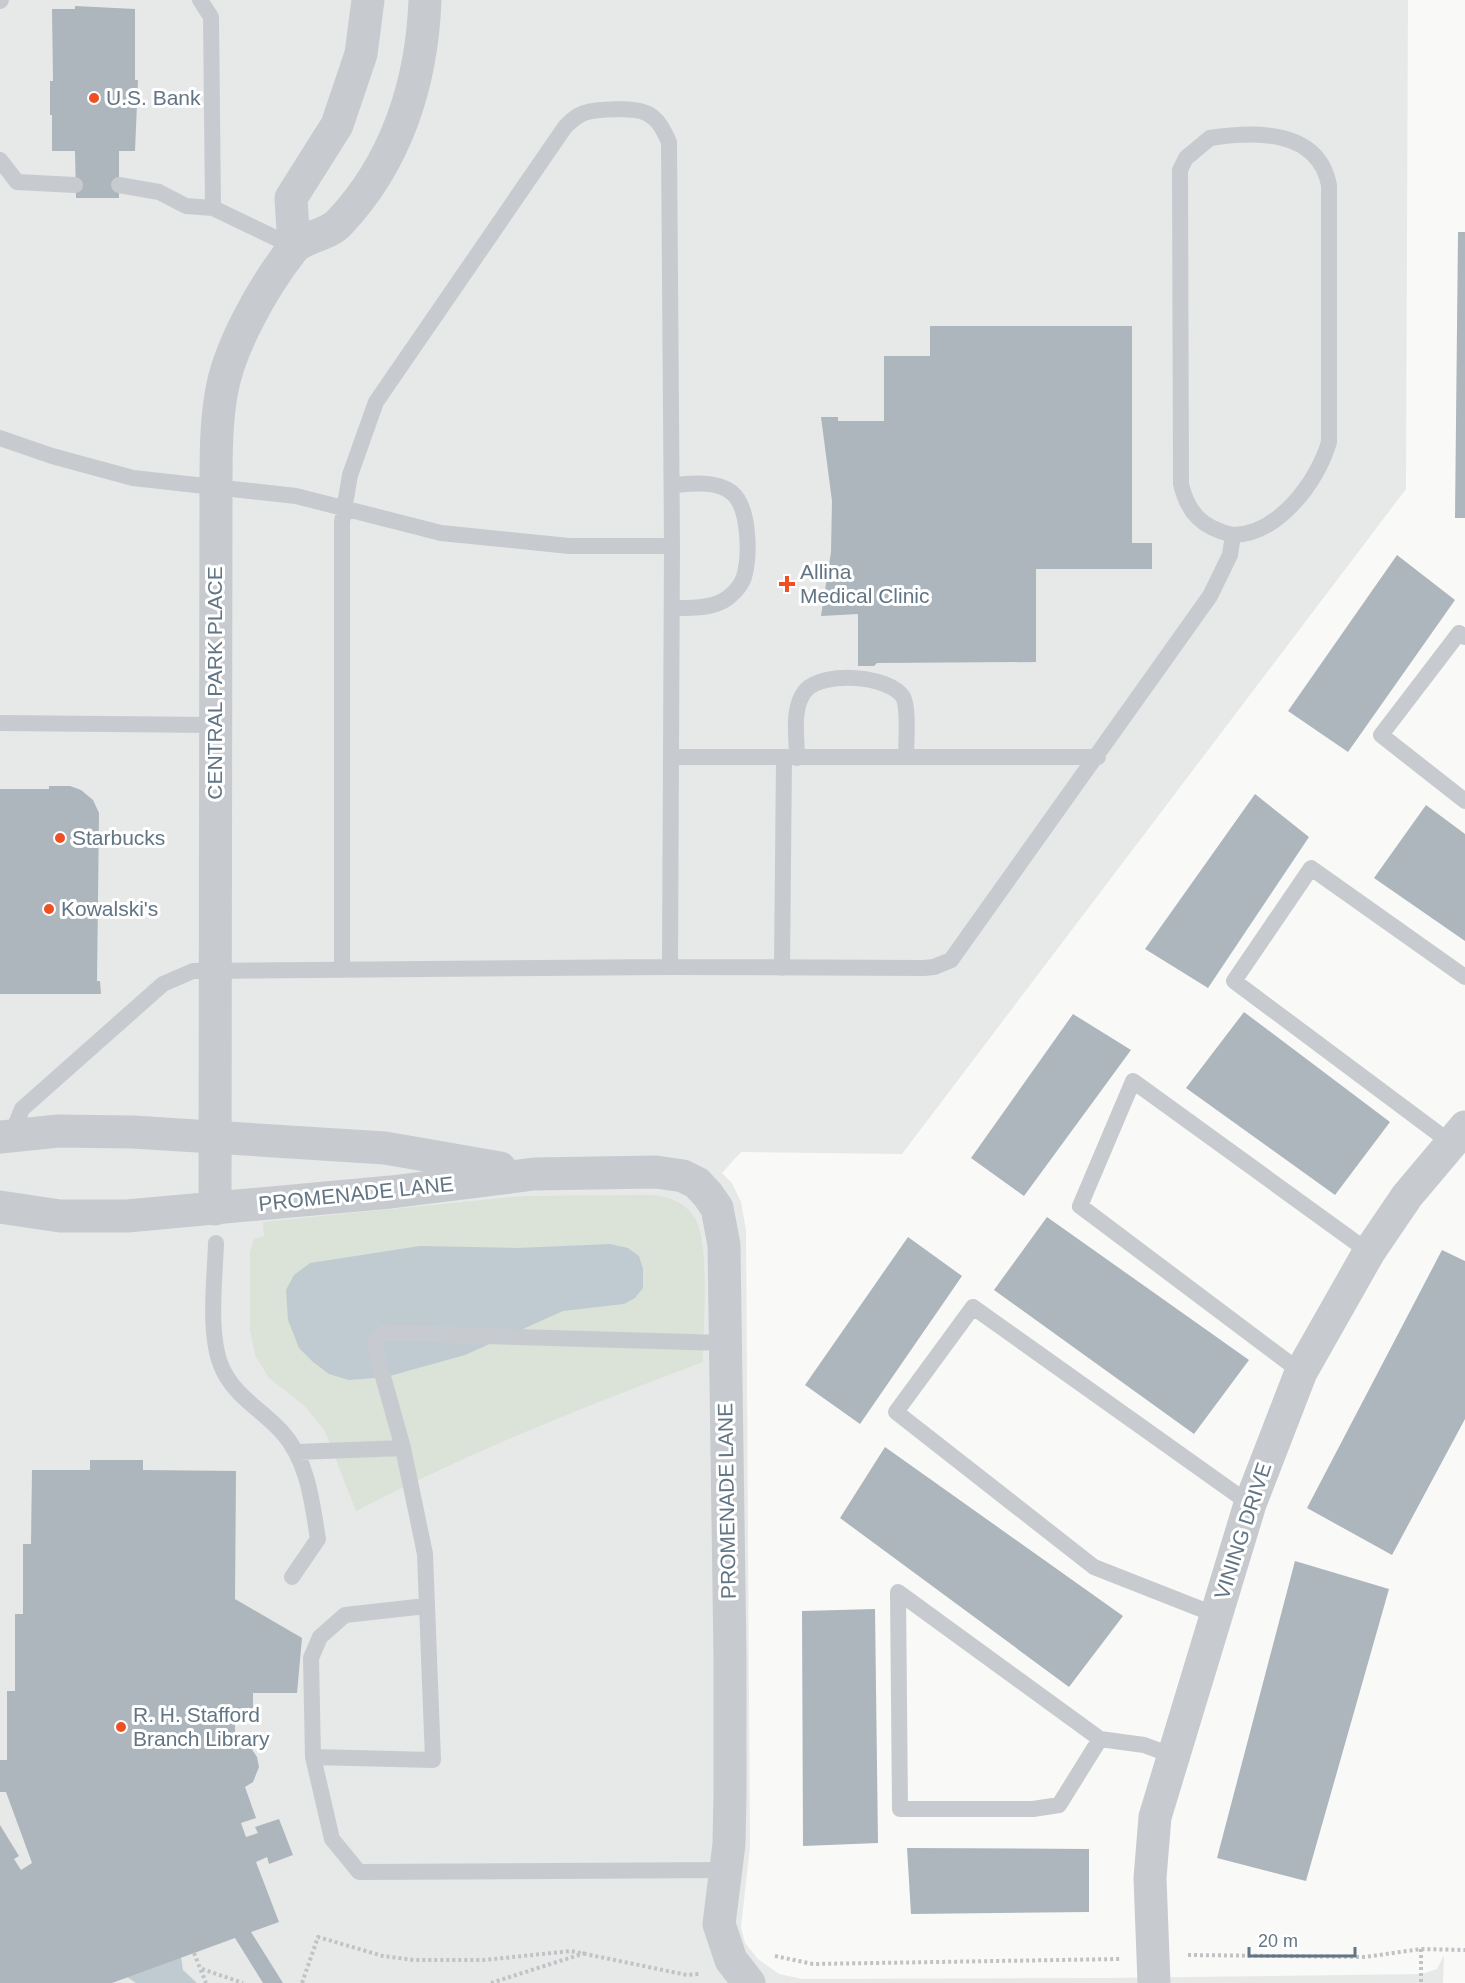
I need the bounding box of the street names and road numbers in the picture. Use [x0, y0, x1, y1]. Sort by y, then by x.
street label: CENTRAL PARK PLACE [203, 566, 226, 800]
street label: PROMENADE LANE [257, 1172, 455, 1215]
street label: PROMENADE LANE [713, 1403, 740, 1599]
street label: VINING DRIVE [1210, 1460, 1275, 1602]

